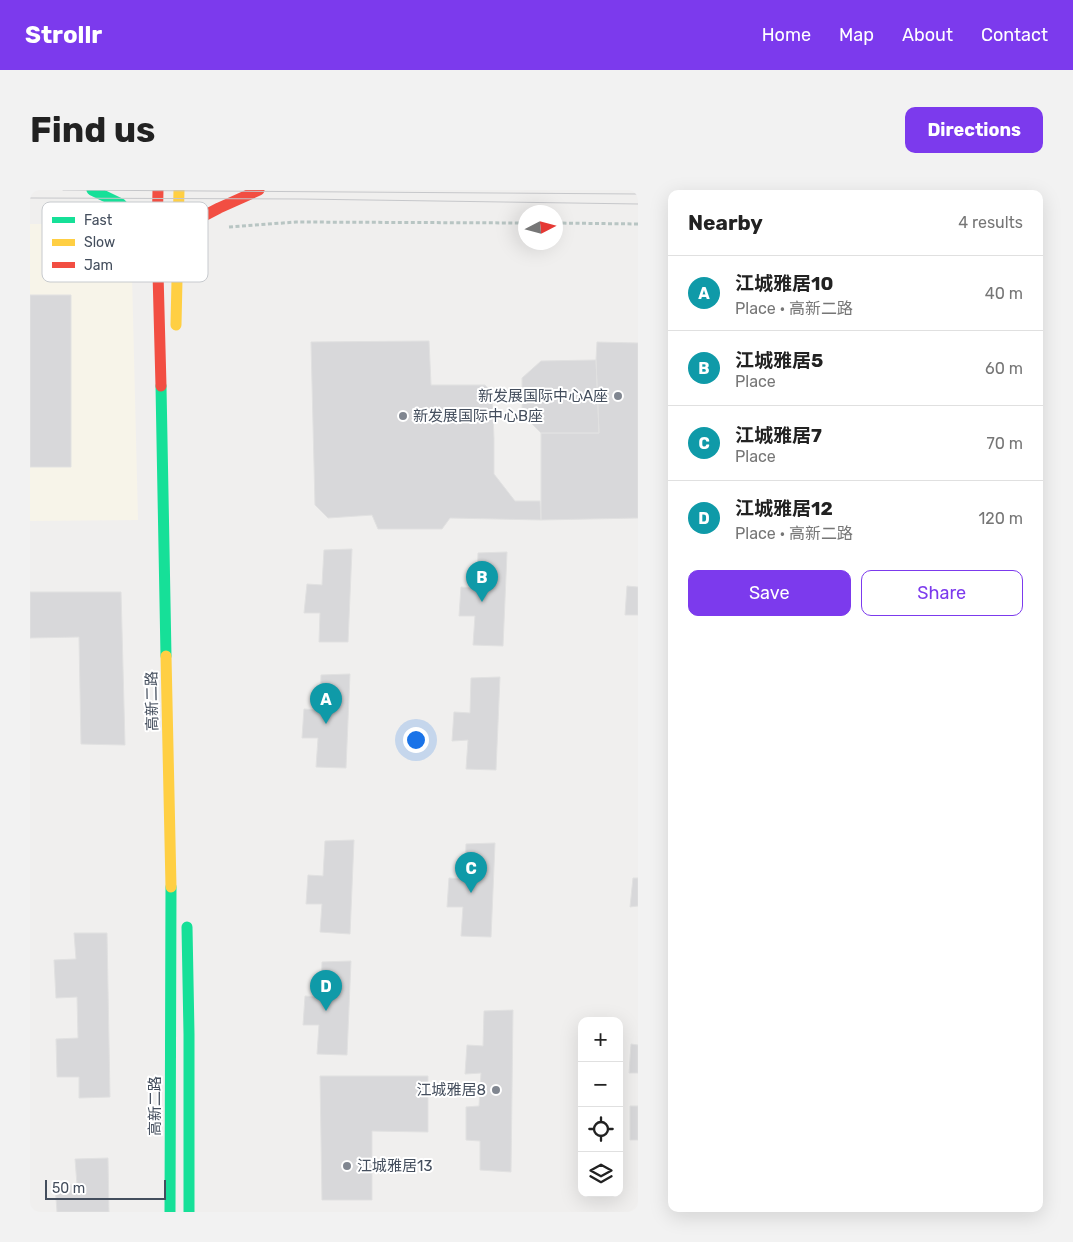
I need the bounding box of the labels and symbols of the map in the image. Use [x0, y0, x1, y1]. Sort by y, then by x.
legend [42, 202, 208, 282]
north arrow [518, 205, 563, 250]
text: Fast [84, 212, 113, 229]
text: Slow [84, 234, 115, 251]
text: Jam [84, 257, 113, 274]
place label: 新发展国际中心A座 [478, 387, 608, 405]
marker: 新发展国际中心A座 [612, 390, 624, 402]
place label: 新发展国际中心B座 [413, 407, 543, 425]
marker: 新发展国际中心B座 [397, 410, 409, 422]
pin: B [466, 561, 498, 602]
street label: 高新二路 [142, 671, 162, 731]
pin: A [310, 683, 342, 724]
your location [403, 727, 429, 753]
pin: C [455, 852, 487, 893]
pin: D [310, 970, 342, 1011]
street label: 高新二路 [146, 1076, 164, 1136]
place label: 江城雅居8 [416, 1081, 486, 1099]
marker: 江城雅居8 [490, 1084, 502, 1096]
place label: 江城雅居13 [357, 1157, 432, 1175]
marker: 江城雅居13 [341, 1160, 353, 1172]
scale bar [45, 1177, 166, 1200]

